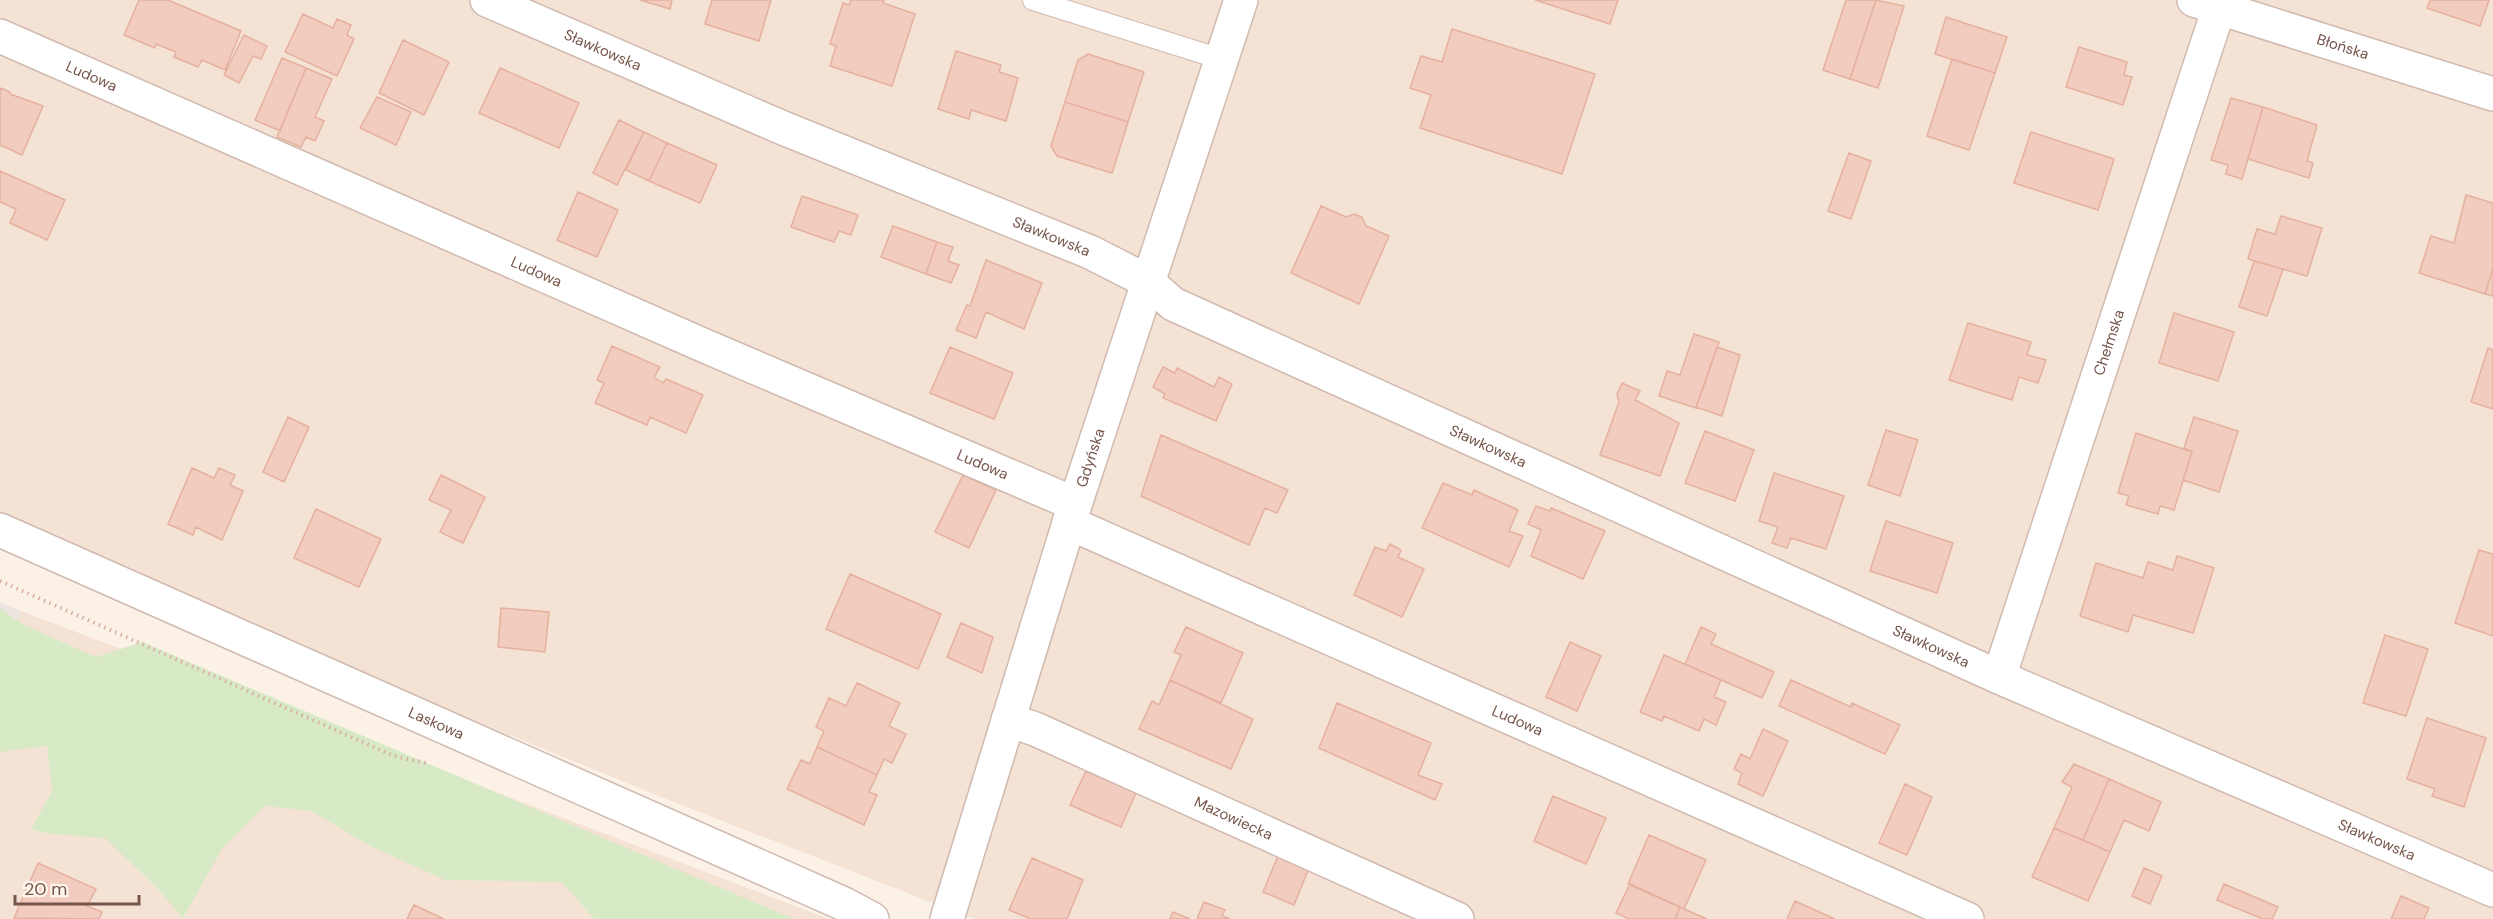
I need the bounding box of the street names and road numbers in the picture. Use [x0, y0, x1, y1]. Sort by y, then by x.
street label: Sławkowska [561, 25, 644, 76]
street label: Błońska [2314, 29, 2371, 64]
street label: Ludowa [63, 56, 120, 96]
street label: Sławkowska [1010, 212, 1093, 261]
street label: Ludowa [508, 252, 565, 292]
street label: Chełmska [2089, 307, 2129, 378]
street label: Sławkowska [1446, 420, 1530, 472]
street label: Gdyńska [1071, 426, 1109, 490]
street label: Ludowa [954, 445, 1011, 484]
street label: Sławkowska [1889, 620, 1973, 672]
street label: Ludowa [1489, 701, 1546, 741]
street label: Laskowa [405, 702, 467, 744]
street label: Mazowiecka [1191, 792, 1276, 845]
street label: Sławkowska [2335, 814, 2419, 865]

